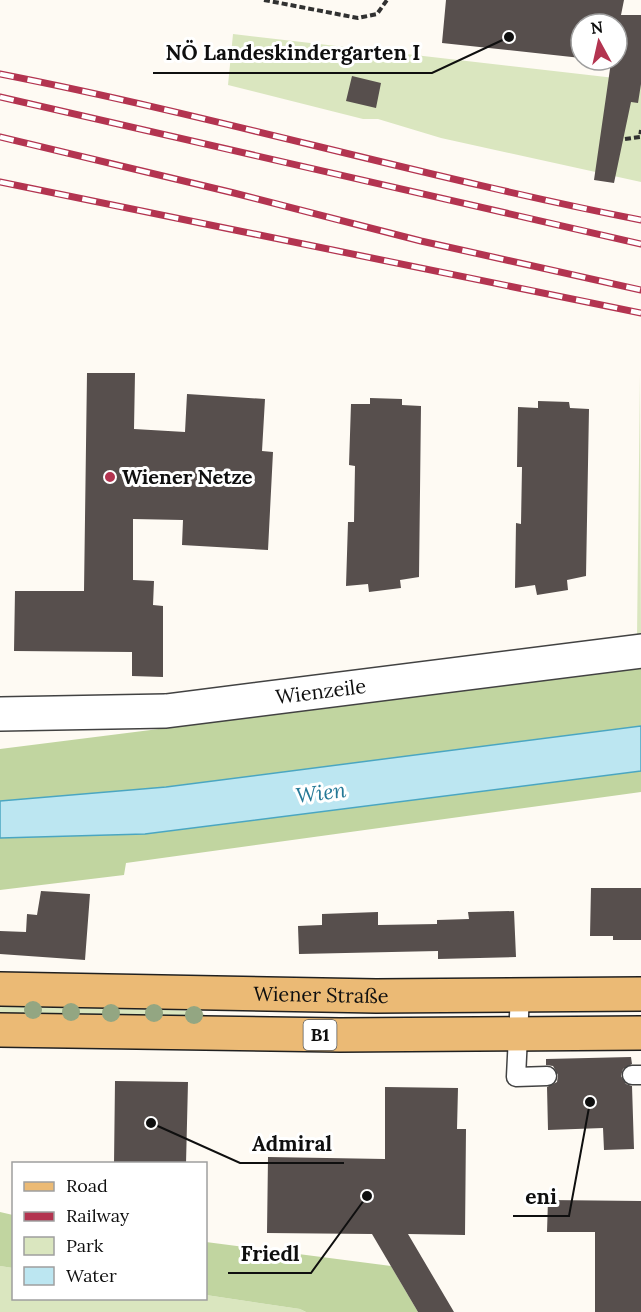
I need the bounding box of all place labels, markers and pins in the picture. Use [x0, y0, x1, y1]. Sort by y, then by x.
callout: NÖ Landeskindergarten I [153, 34, 432, 73]
place label: Wiener Netze [122, 464, 253, 489]
marker: Wiener Netze [103, 470, 117, 484]
callout: Admiral [240, 1124, 344, 1163]
callout: eni [513, 1177, 569, 1216]
callout: Friedl [228, 1234, 311, 1273]

